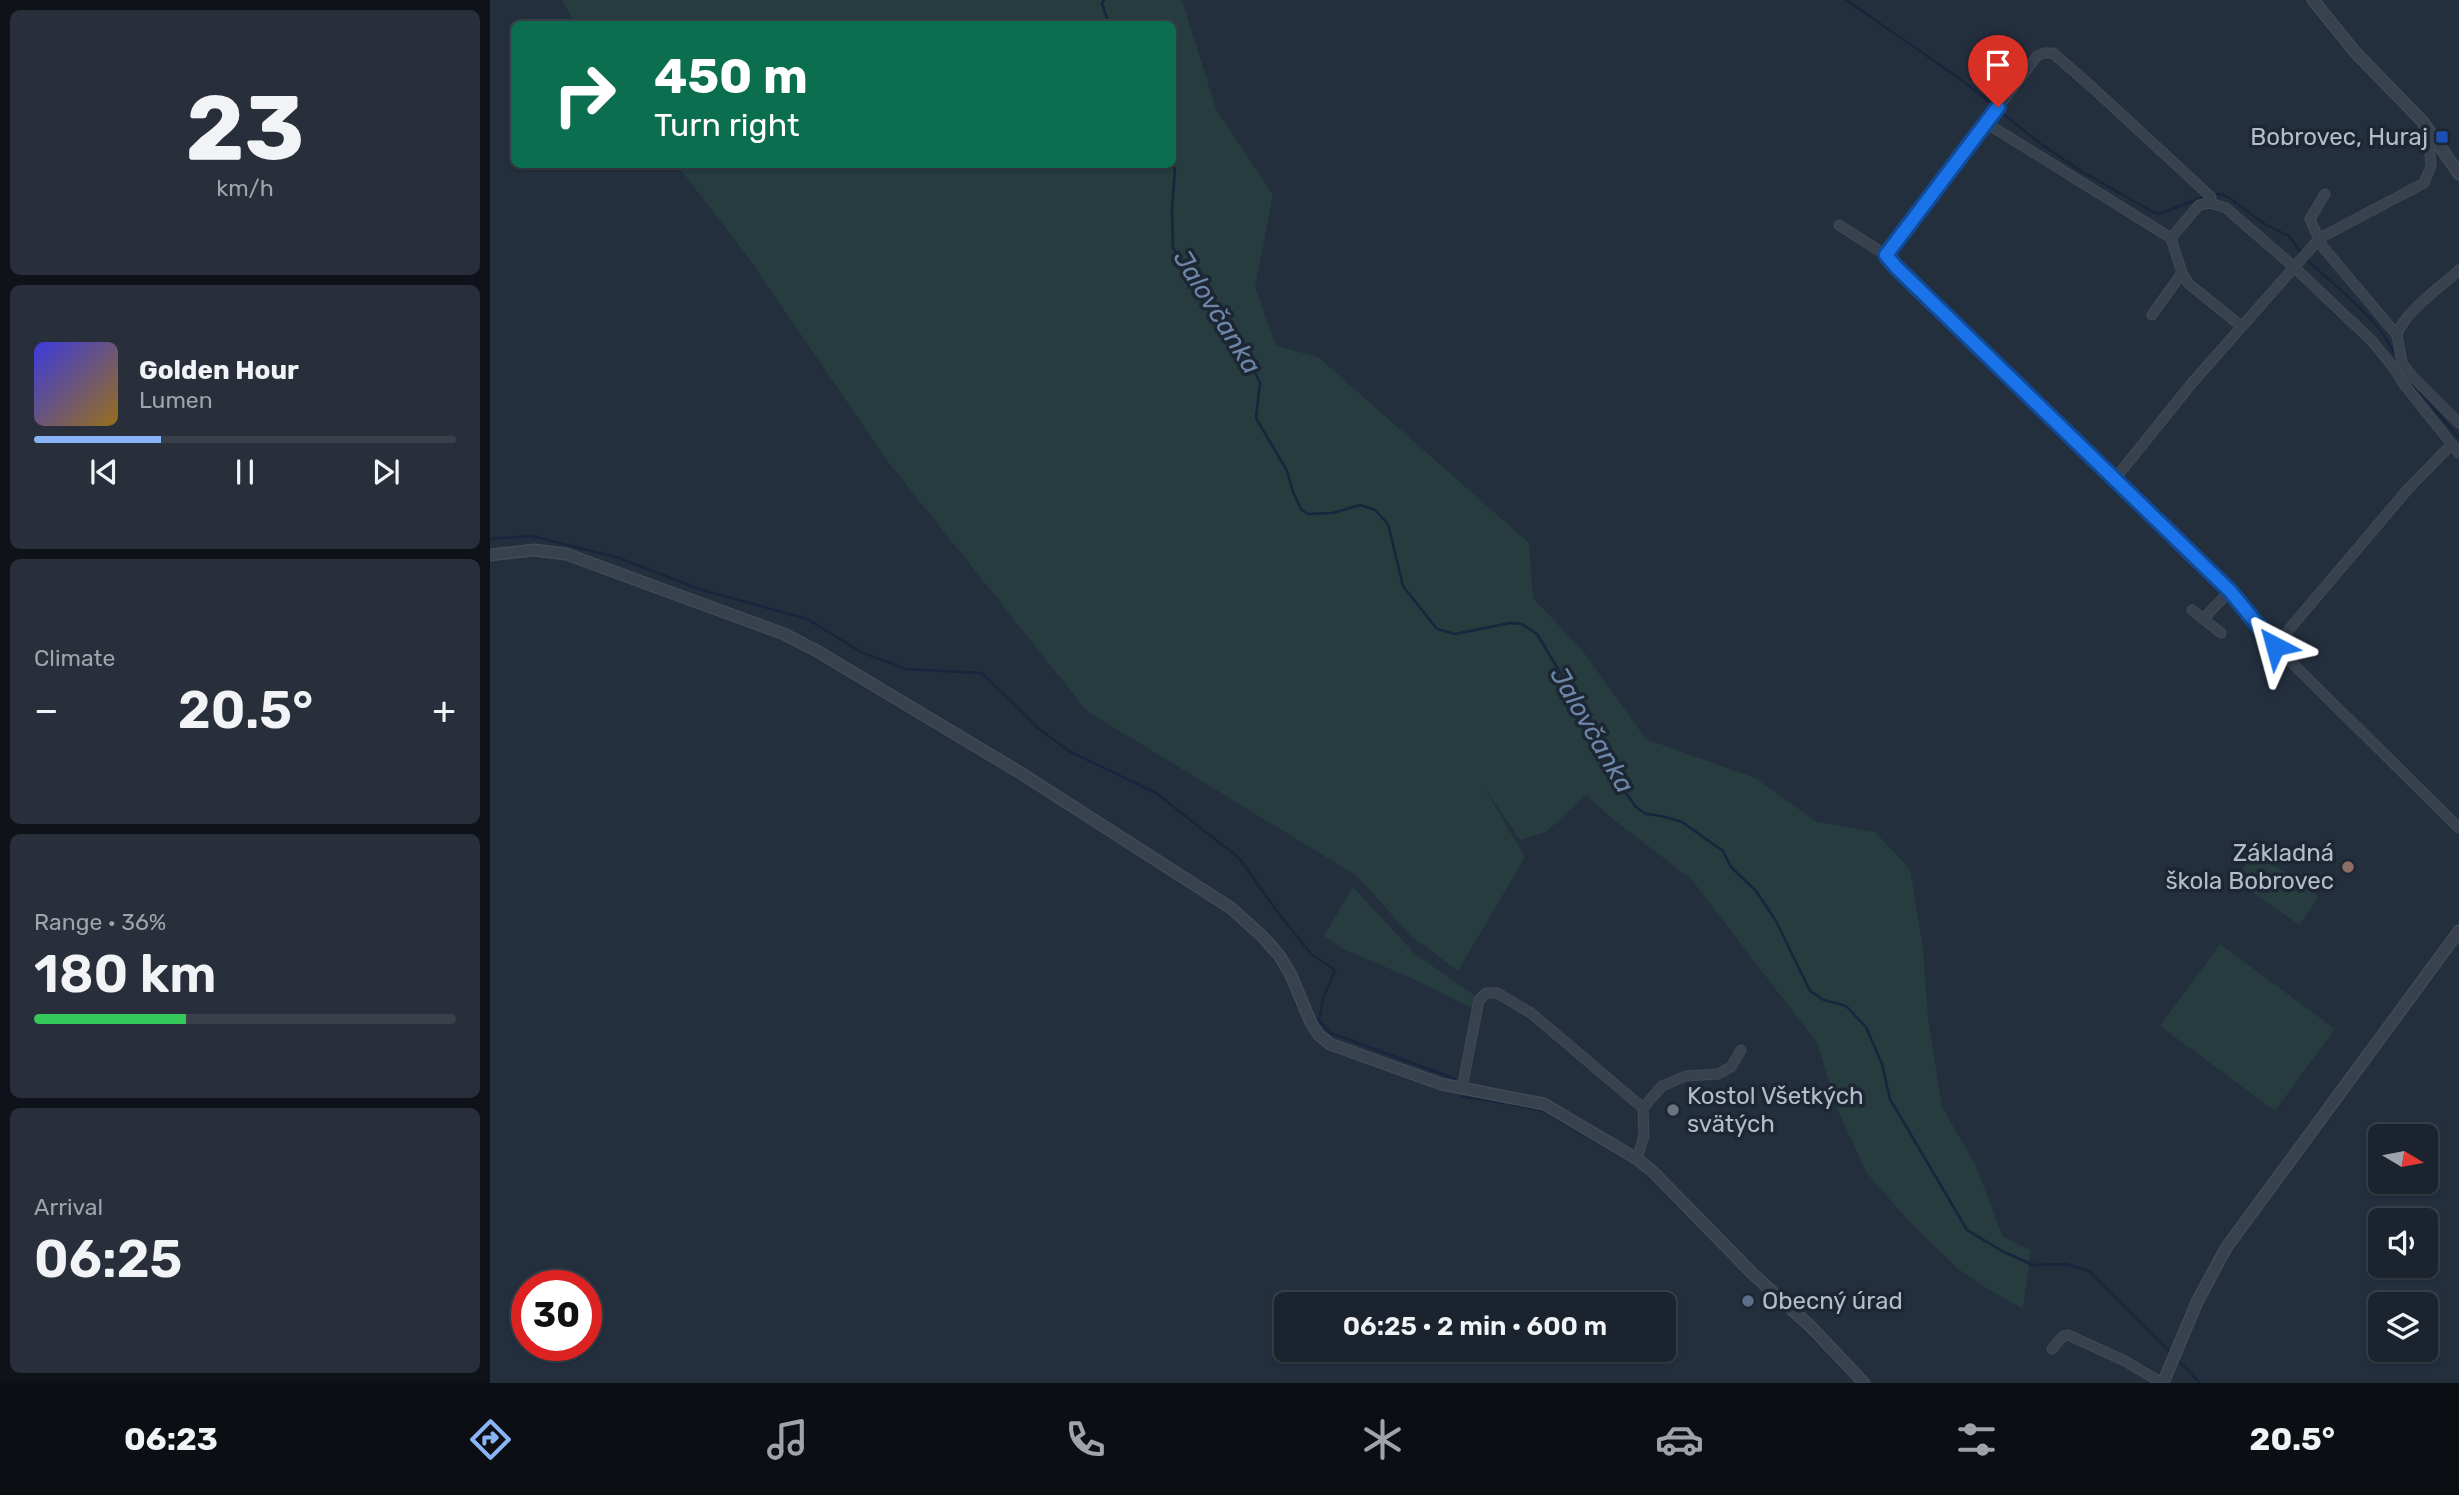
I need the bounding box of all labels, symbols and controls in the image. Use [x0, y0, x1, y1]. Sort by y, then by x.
pin [1968, 35, 2028, 107]
icon: arrive [1979, 46, 2017, 84]
text: 450 m [654, 47, 808, 105]
icon: right [539, 49, 630, 140]
text: 23 [185, 74, 305, 182]
text: Turn right [654, 106, 799, 144]
place label: Bobrovec, Huraj [2250, 123, 2428, 151]
marker: Bobrovec, Huraj [2434, 129, 2450, 145]
text: km/h [216, 174, 274, 202]
water label: Jalovčanka [1167, 244, 1267, 380]
text: Golden Hour [139, 355, 299, 386]
text: Lumen [139, 386, 213, 414]
icon: previous [85, 453, 123, 491]
icon: pause [226, 453, 264, 491]
icon: next [367, 453, 405, 491]
position arrow [2238, 609, 2312, 683]
text: Climate [34, 644, 115, 672]
water label: Jalovčanka [1544, 662, 1640, 798]
text: 20.5° [178, 679, 313, 741]
text: − [34, 687, 59, 733]
text: + [432, 687, 456, 733]
place label: Základná škola Bobrovec [2165, 839, 2334, 895]
marker: Základná škola Bobrovec [2340, 859, 2356, 875]
text: Range · 36% [34, 908, 166, 936]
text: 180 km [34, 943, 217, 1005]
place label: Kostol Všetkých svätých [1687, 1082, 1864, 1138]
marker: Kostol Všetkých svätých [1665, 1102, 1681, 1118]
north arrow [2368, 1124, 2438, 1194]
map controls [2368, 1124, 2438, 1362]
text: Arrival [34, 1193, 103, 1221]
button: sound [2368, 1208, 2438, 1278]
text: 06:25 [34, 1228, 182, 1290]
speed limit sign: 30 [511, 1270, 602, 1361]
place label: Obecný úrad [1762, 1287, 1903, 1315]
button: layers [2368, 1292, 2438, 1362]
marker: Obecný úrad [1740, 1293, 1756, 1309]
text: 06:25 · 2 min · 600 m [1343, 1311, 1607, 1342]
icon: directions [466, 1415, 515, 1464]
icon: music [763, 1415, 812, 1464]
icon: phone [1061, 1415, 1110, 1464]
icon: climate [1358, 1415, 1407, 1464]
icon: car [1655, 1415, 1704, 1464]
icon: filters [1952, 1415, 2001, 1464]
text: 06:23 [124, 1420, 218, 1458]
text: 20.5° [2250, 1420, 2335, 1458]

